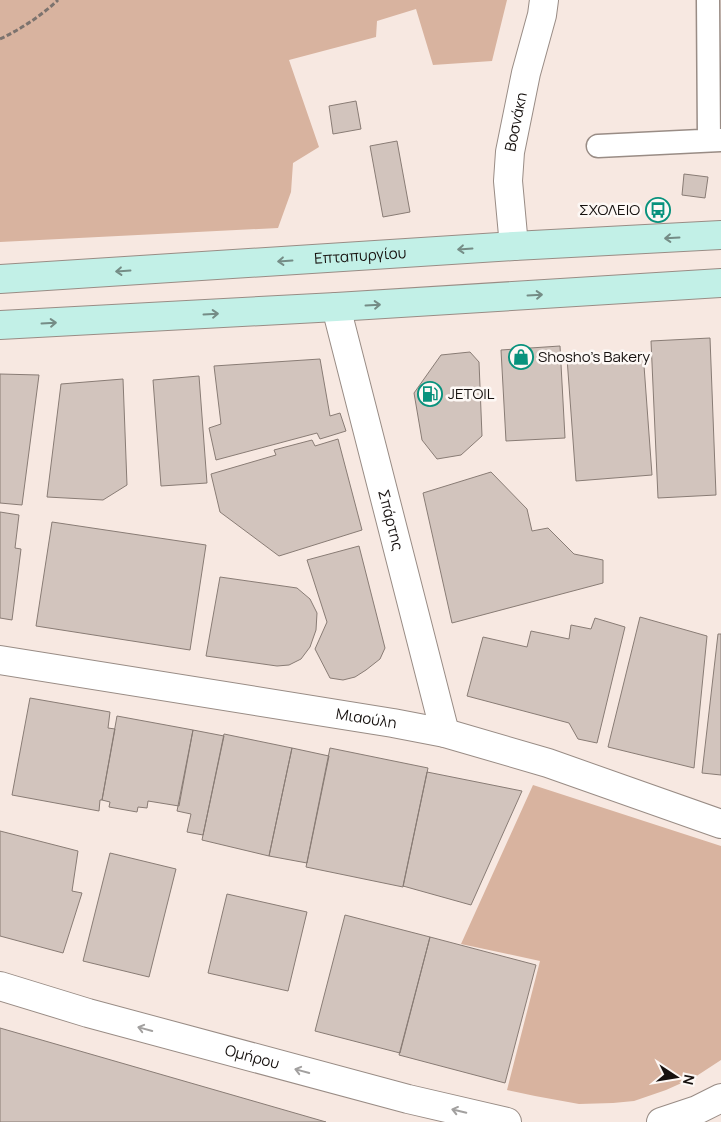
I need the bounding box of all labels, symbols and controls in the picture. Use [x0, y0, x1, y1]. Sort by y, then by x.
street label: Βοσνάκη [499, 90, 532, 153]
bus stop icon: ΣΧΟΛΕΙΟ [645, 197, 671, 223]
place label: ΣΧΟΛΕΙΟ [579, 199, 640, 220]
one-way arrow [665, 233, 681, 242]
street label: Επταπυργίου [313, 242, 407, 269]
one-way arrow [457, 245, 473, 254]
one-way arrow [278, 256, 294, 265]
one-way arrow [115, 267, 131, 276]
one-way arrow [527, 290, 543, 299]
one-way arrow [365, 300, 381, 309]
one-way arrow [203, 309, 219, 318]
one-way arrow [40, 318, 56, 327]
shop icon: Shosho's Bakery [508, 344, 534, 370]
place label: Shosho's Bakery [538, 346, 650, 367]
fuel station icon: JETOIL [417, 381, 443, 407]
place label: JETOIL [448, 383, 495, 404]
street label: Σπάρτης [373, 487, 409, 553]
street label: Μιαούλη [335, 703, 398, 733]
one-way arrow [137, 1023, 153, 1033]
street label: Ομήρου [223, 1039, 282, 1074]
north arrow [651, 1052, 701, 1102]
one-way arrow [294, 1065, 310, 1075]
text: N [679, 1073, 700, 1087]
one-way arrow [452, 1106, 468, 1115]

